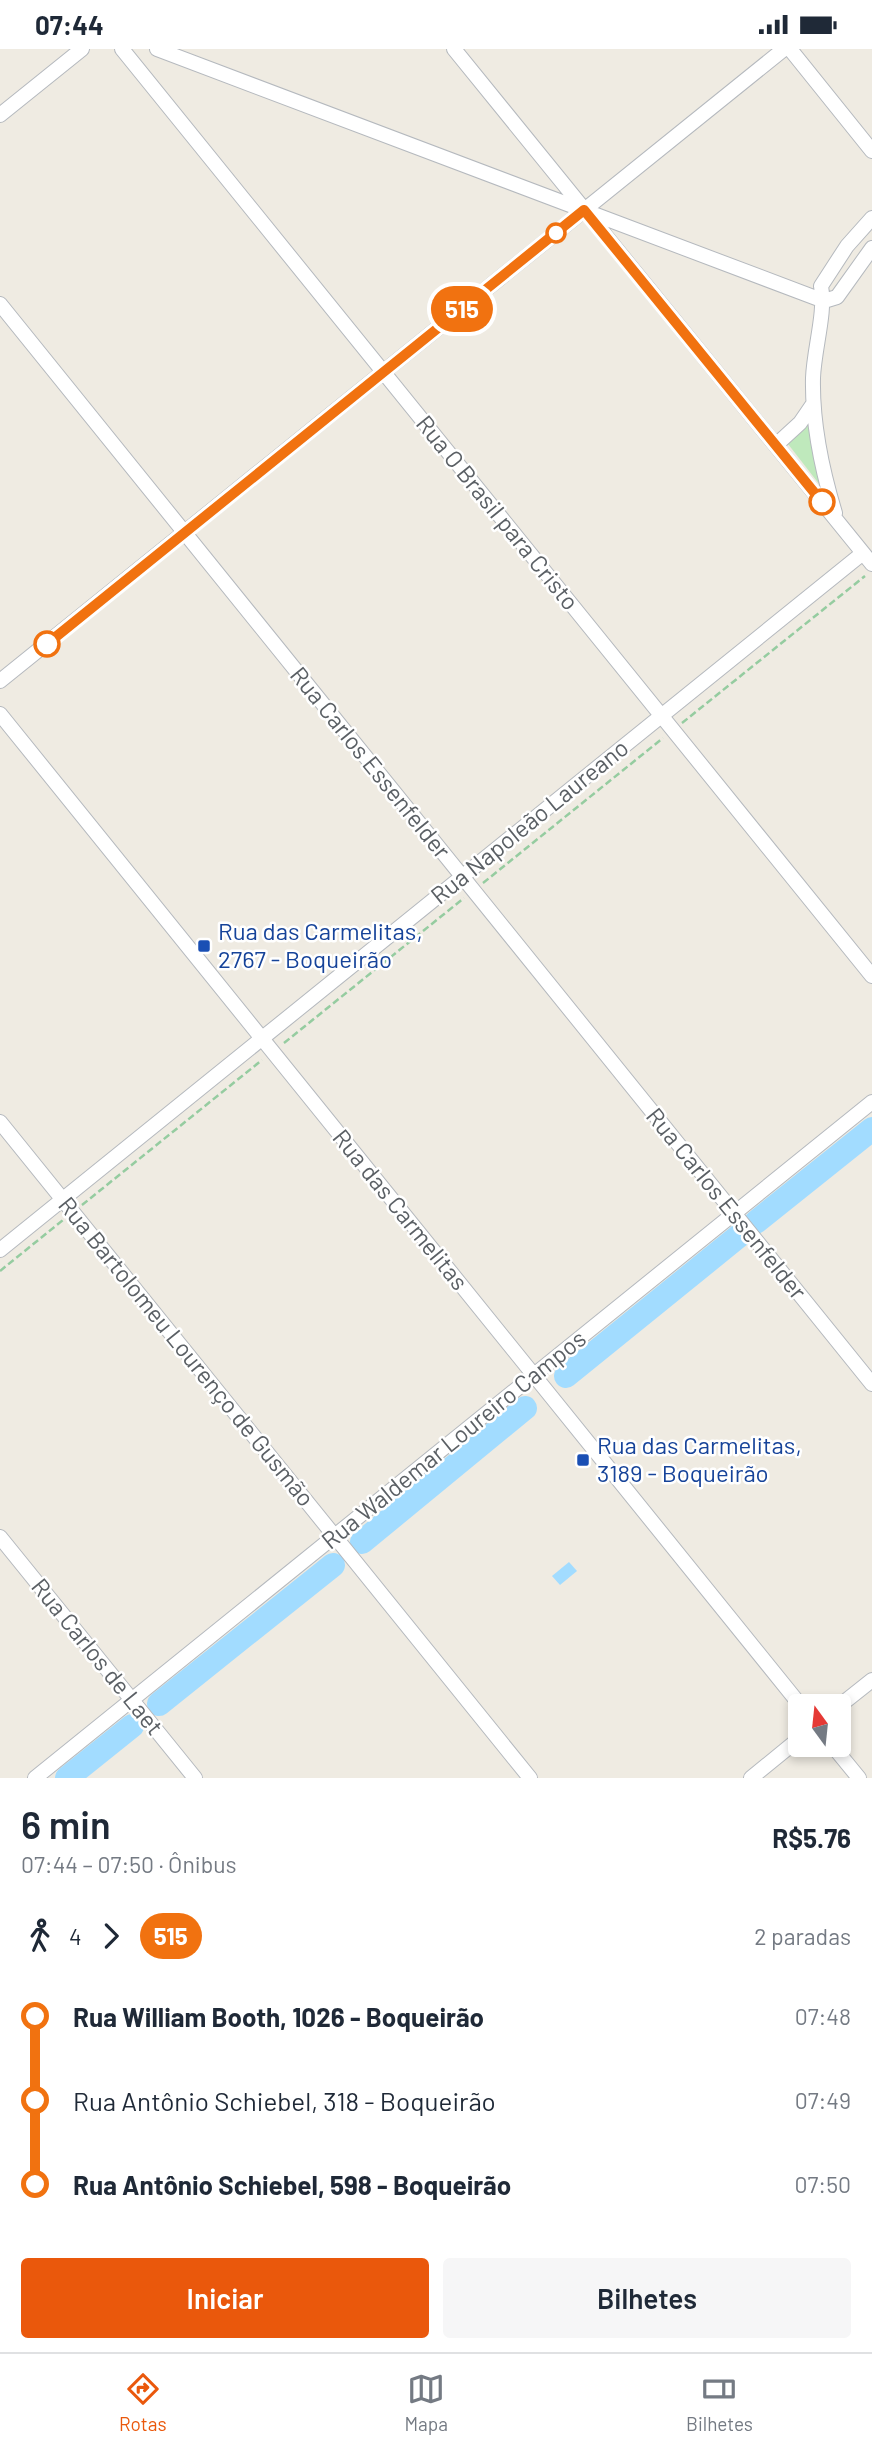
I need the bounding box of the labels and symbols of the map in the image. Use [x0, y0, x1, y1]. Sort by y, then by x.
unlabelled marker [546, 223, 566, 243]
line badge: 515 [422, 286, 502, 332]
street label: Rua O Brasil para Cristo [411, 409, 586, 615]
unlabelled marker [809, 489, 835, 515]
unlabelled marker [34, 631, 60, 657]
street label: Rua Carlos Essenfelder [285, 660, 458, 864]
street label: Rua Napoleão Laureano [425, 732, 634, 909]
place label: Rua das Carmelitas, 2767 - Boqueirão [218, 916, 423, 973]
marker: Rua das Carmelitas, 2767 - Boqueirão [196, 938, 212, 954]
street label: Rua Carlos Essenfelder [641, 1101, 814, 1305]
street label: Rua das Carmelitas [327, 1123, 475, 1295]
street label: Rua Bartolomeu Lourenço de Gusmão [53, 1190, 321, 1512]
street label: Rua Waldemar Loureiro Campos [315, 1323, 591, 1554]
place label: Rua das Carmelitas, 3189 - Boqueirão [597, 1430, 802, 1487]
marker: Rua das Carmelitas, 3189 - Boqueirão [575, 1452, 591, 1468]
street label: Rua Carlos de Laet [26, 1572, 170, 1740]
north arrow [788, 1694, 850, 1757]

